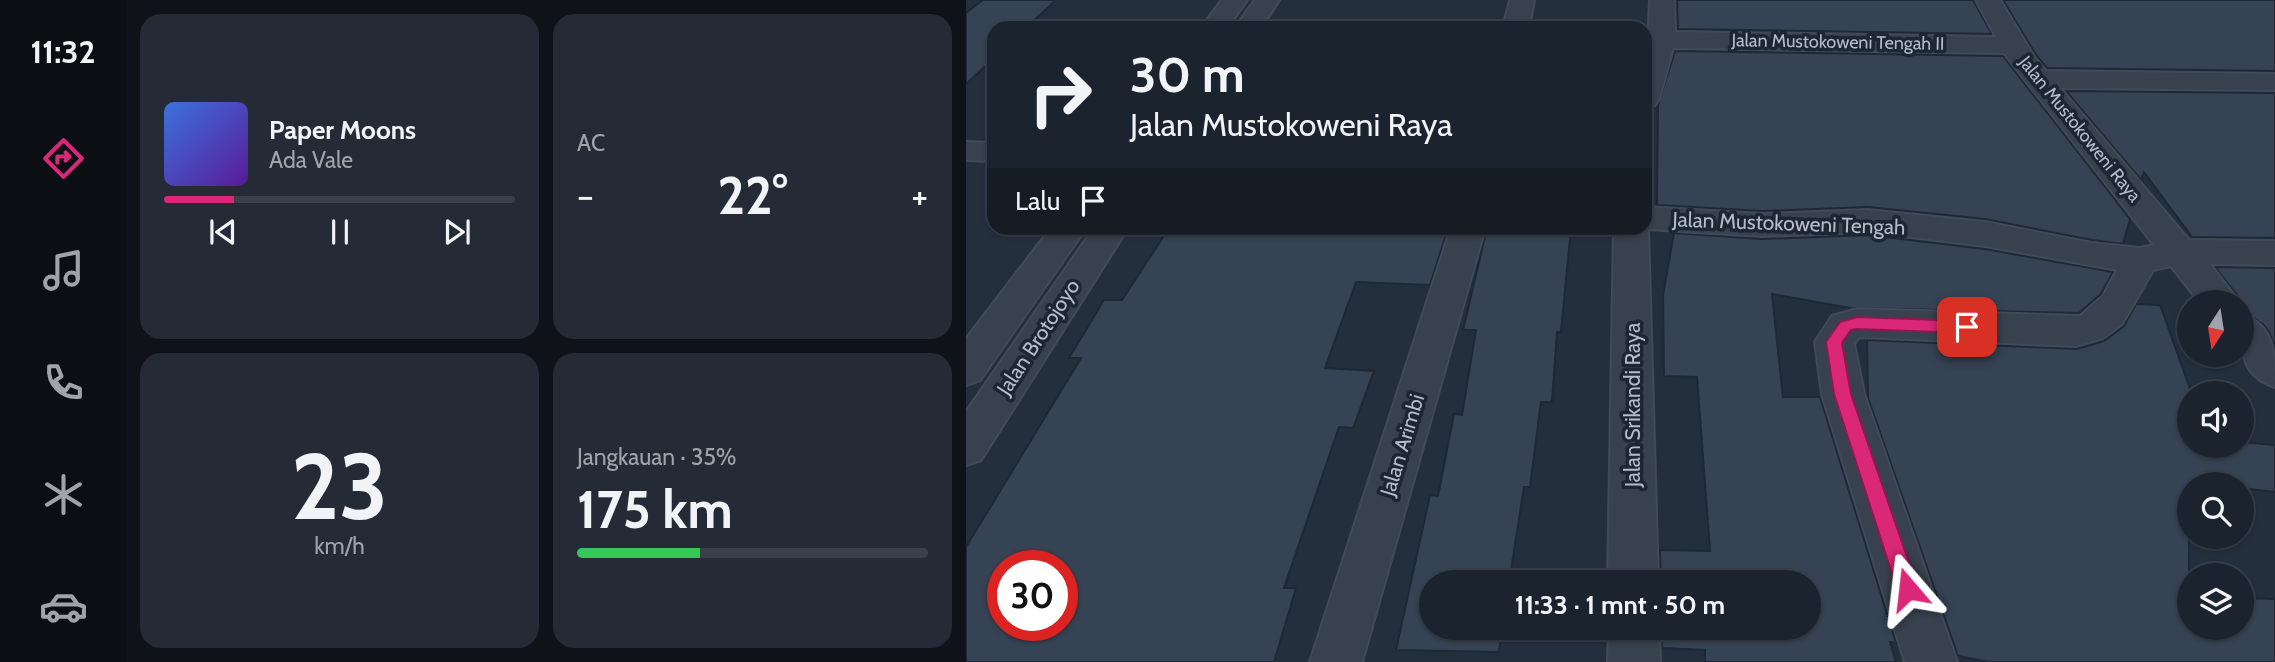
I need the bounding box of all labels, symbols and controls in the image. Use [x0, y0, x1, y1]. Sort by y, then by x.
street label: Jalan Mustokoweni Tengah II [1730, 29, 1945, 55]
text: 11:32 [31, 32, 95, 71]
text: 30 m [1130, 45, 1245, 104]
icon: right [1015, 49, 1106, 140]
street label: Jalan Mustokoweni Raya [2014, 51, 2146, 207]
text: Jalan Mustokoweni Raya [1130, 105, 1453, 144]
text: Paper Moons [269, 114, 416, 146]
text: AC [577, 129, 605, 157]
icon: directions [39, 134, 88, 183]
text: Ada Vale [269, 146, 353, 174]
text: 22° [717, 164, 788, 227]
text: − [577, 172, 594, 219]
text: + [911, 172, 928, 219]
icon: arrive [1074, 182, 1112, 220]
text: Lalu [1015, 185, 1060, 217]
street label: Jalan Mustokoweni Tengah [1671, 206, 1906, 240]
icon: previous [204, 213, 242, 251]
icon: pause [321, 213, 359, 251]
icon: next [438, 213, 476, 251]
icon: music [39, 246, 88, 295]
street label: Jalan Brotojoyo [991, 274, 1086, 401]
north arrow [2177, 290, 2254, 368]
map controls [2177, 290, 2254, 640]
pin [1937, 297, 1997, 357]
icon: arrive [1948, 308, 1986, 346]
street label: Jalan Srikandi Raya [1620, 323, 1645, 488]
icon: phone [39, 358, 88, 407]
button: sound [2177, 381, 2254, 458]
street label: Jalan Arimbi [1374, 391, 1429, 500]
text: 23 [291, 431, 388, 542]
text: Jangkauan · 35% [577, 443, 737, 471]
icon: climate [39, 470, 88, 519]
button: search [2177, 472, 2254, 549]
text: 175 km [577, 478, 733, 541]
text: km/h [314, 532, 365, 560]
speed limit sign: 30 [987, 550, 1078, 641]
position arrow [1871, 552, 1945, 626]
button: layers [2177, 563, 2254, 640]
icon: car [39, 582, 88, 631]
text: 11:33 · 1 mnt · 50 m [1515, 589, 1725, 621]

